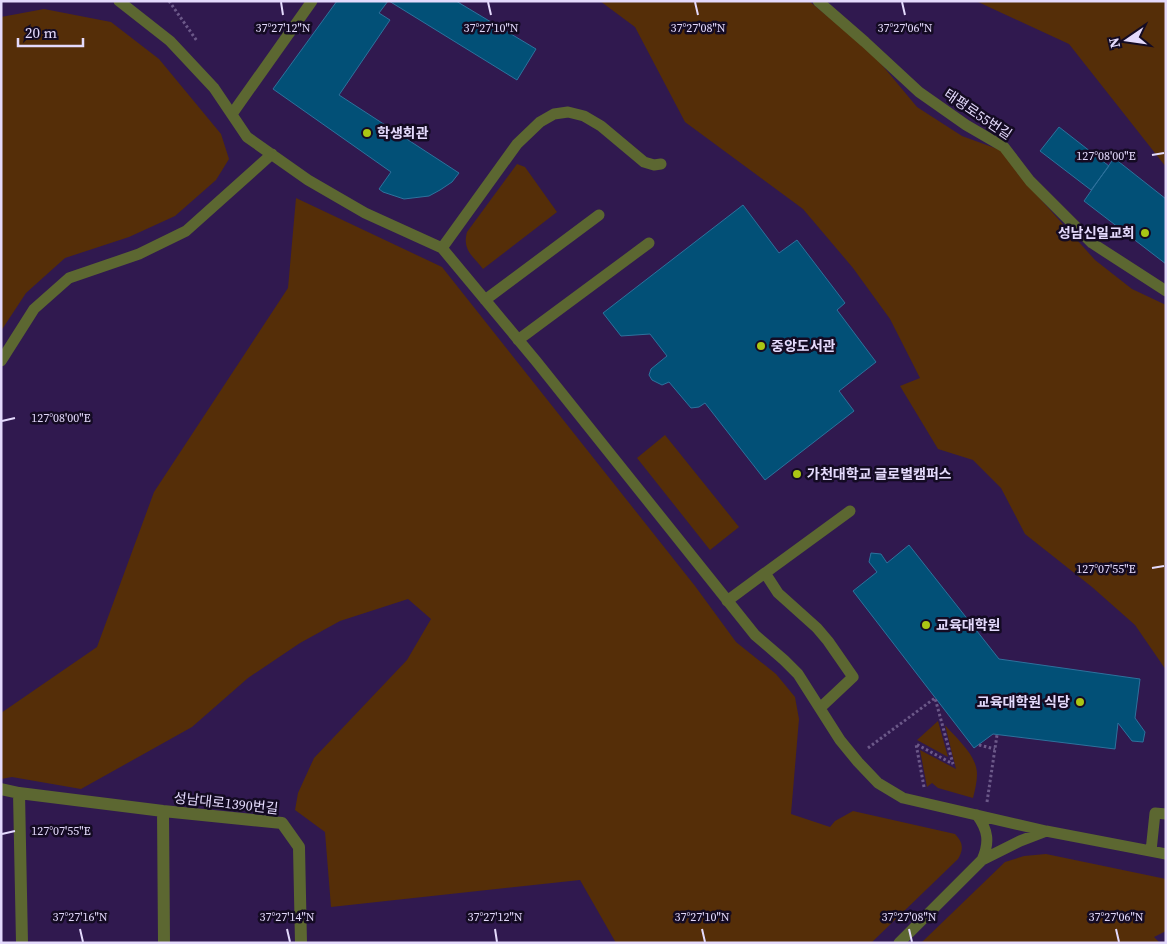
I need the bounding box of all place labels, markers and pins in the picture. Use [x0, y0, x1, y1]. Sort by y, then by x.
place label: 학생회관 [377, 123, 429, 143]
marker: 학생회관 [361, 127, 373, 139]
place label: 성남신일교회 [1058, 223, 1135, 243]
marker: 성남신일교회 [1139, 227, 1151, 239]
place label: 중앙도서관 [771, 336, 836, 356]
marker: 중앙도서관 [755, 340, 767, 352]
place label: 가천대학교 글로벌캠퍼스 [807, 464, 952, 484]
marker: 가천대학교 글로벌캠퍼스 [791, 468, 803, 480]
place label: 교육대학원 [936, 615, 1000, 635]
marker: 교육대학원 [920, 619, 932, 631]
place label: 교육대학원 식당 [977, 692, 1070, 712]
marker: 교육대학원 식당 [1074, 696, 1086, 708]

